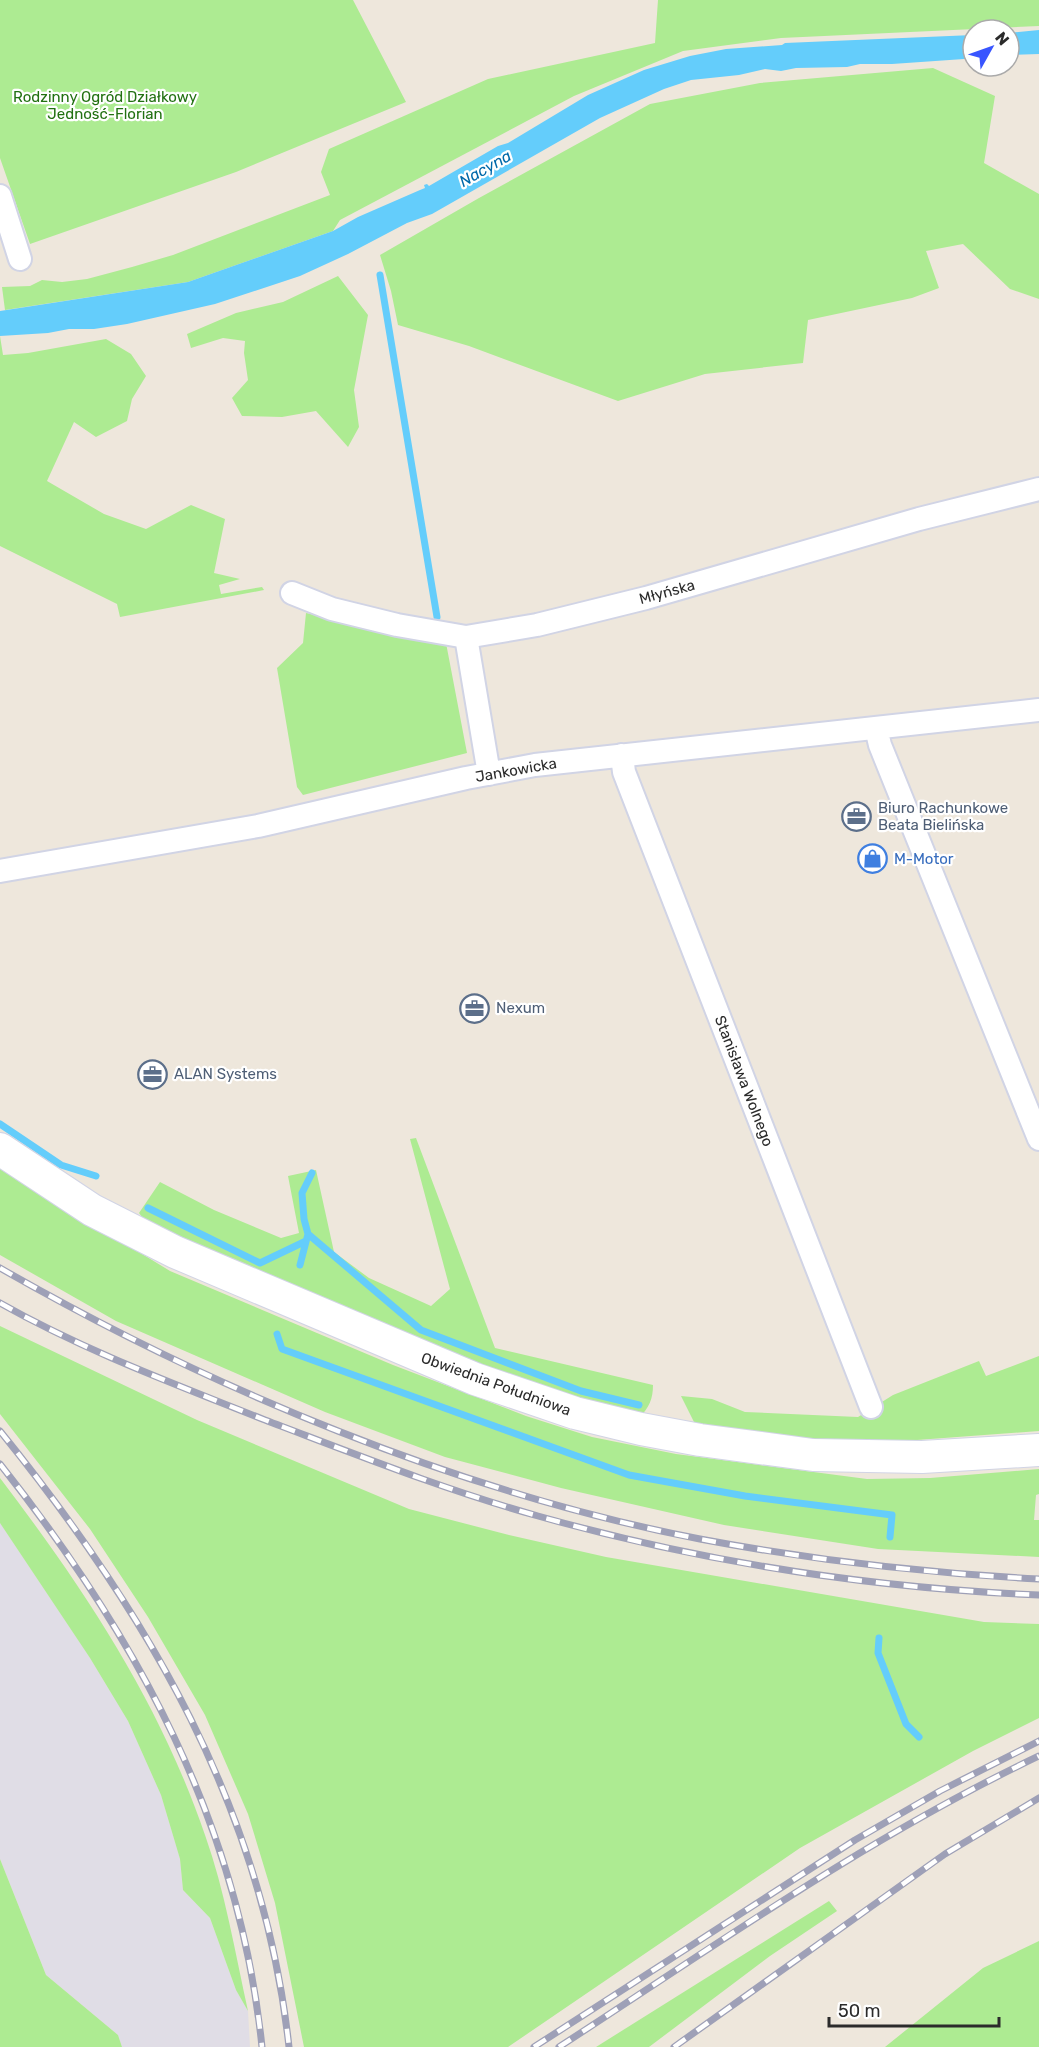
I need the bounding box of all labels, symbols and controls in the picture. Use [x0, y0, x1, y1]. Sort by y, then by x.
north arrow [961, 18, 1021, 78]
text: N [991, 28, 1013, 49]
park label: Rodzinny Ogród Działkowy Jedność-Florian [13, 88, 197, 123]
water label: Nacyna [456, 146, 515, 191]
street label: Młyńska [637, 576, 697, 608]
street label: Jankowicka [474, 754, 558, 786]
place label: Biuro Rachunkowe Beata Bielińska [878, 799, 1008, 834]
office icon: Biuro Rachunkowe Beata Bielińska [841, 801, 873, 833]
shop icon: M-Motor [857, 843, 889, 875]
place label: M-Motor [894, 850, 954, 868]
office icon: Nexum [459, 992, 491, 1024]
place label: Nexum [496, 999, 545, 1017]
street label: Stanisława Wolnego [711, 1013, 777, 1149]
office icon: ALAN Systems [137, 1058, 169, 1090]
place label: ALAN Systems [174, 1065, 277, 1083]
street label: Obwiednia Południowa [419, 1349, 573, 1419]
scale bar [829, 1990, 998, 2028]
text: 50 m [838, 2000, 881, 2022]

